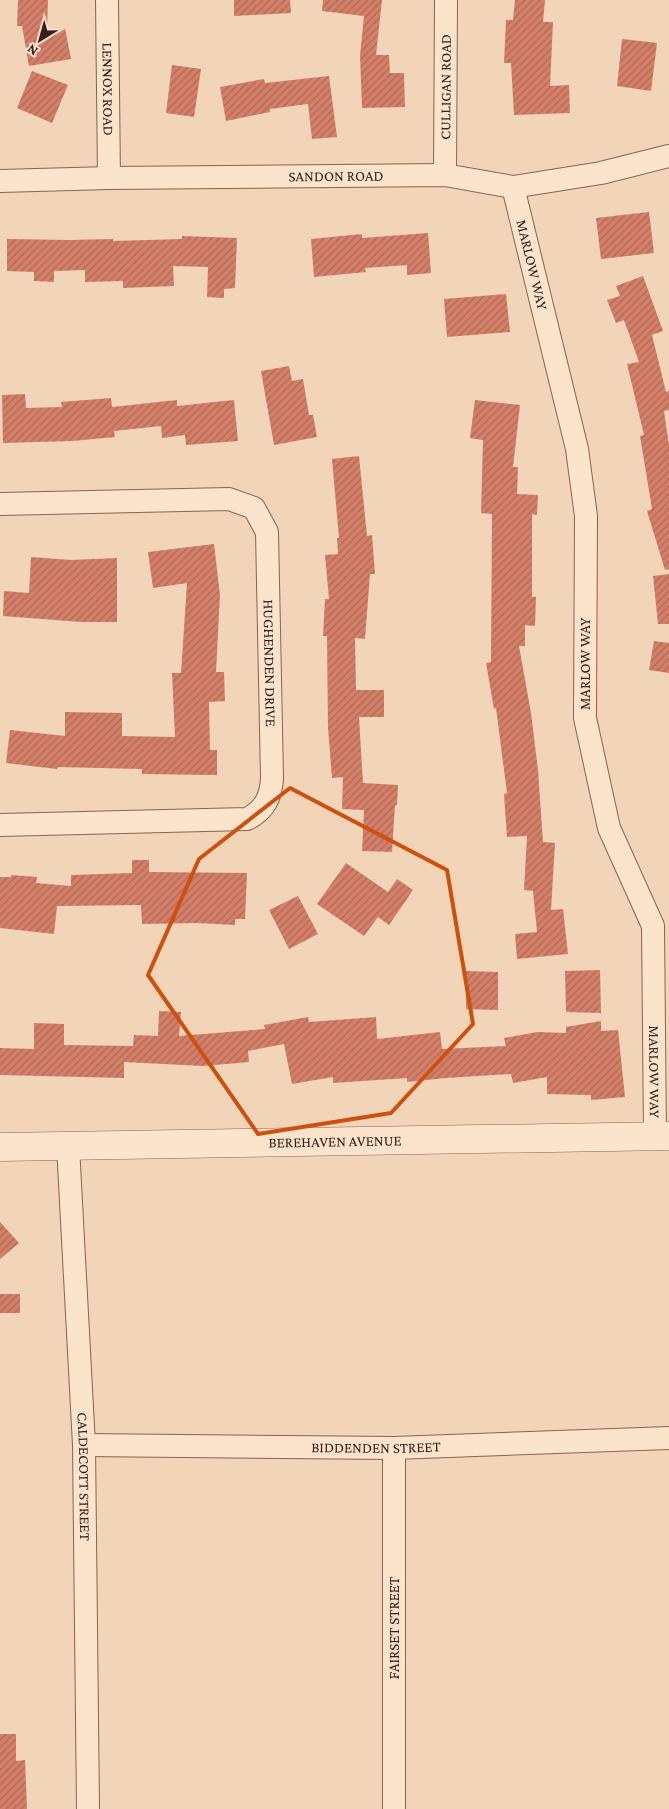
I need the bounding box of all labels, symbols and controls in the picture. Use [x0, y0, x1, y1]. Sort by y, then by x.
north arrow [15, 15, 65, 65]
street label: CULLIGAN ROAD [437, 34, 454, 140]
text: N [23, 41, 41, 60]
street label: LENNOX ROAD [99, 42, 117, 136]
street label: SANDON ROAD [288, 168, 383, 184]
street label: MARLOW WAY [513, 218, 551, 311]
street label: HUGHENDEN DRIVE [260, 599, 279, 727]
street label: MARLOW WAY [577, 618, 593, 710]
street label: MARLOW WAY [646, 1025, 663, 1118]
street label: BEREHAVEN AVENUE [268, 1132, 402, 1151]
street label: CALDECOTT STREET [74, 1412, 93, 1541]
street label: BIDDENDEN STREET [311, 1438, 441, 1456]
street label: FAIRSET STREET [386, 1577, 402, 1679]

